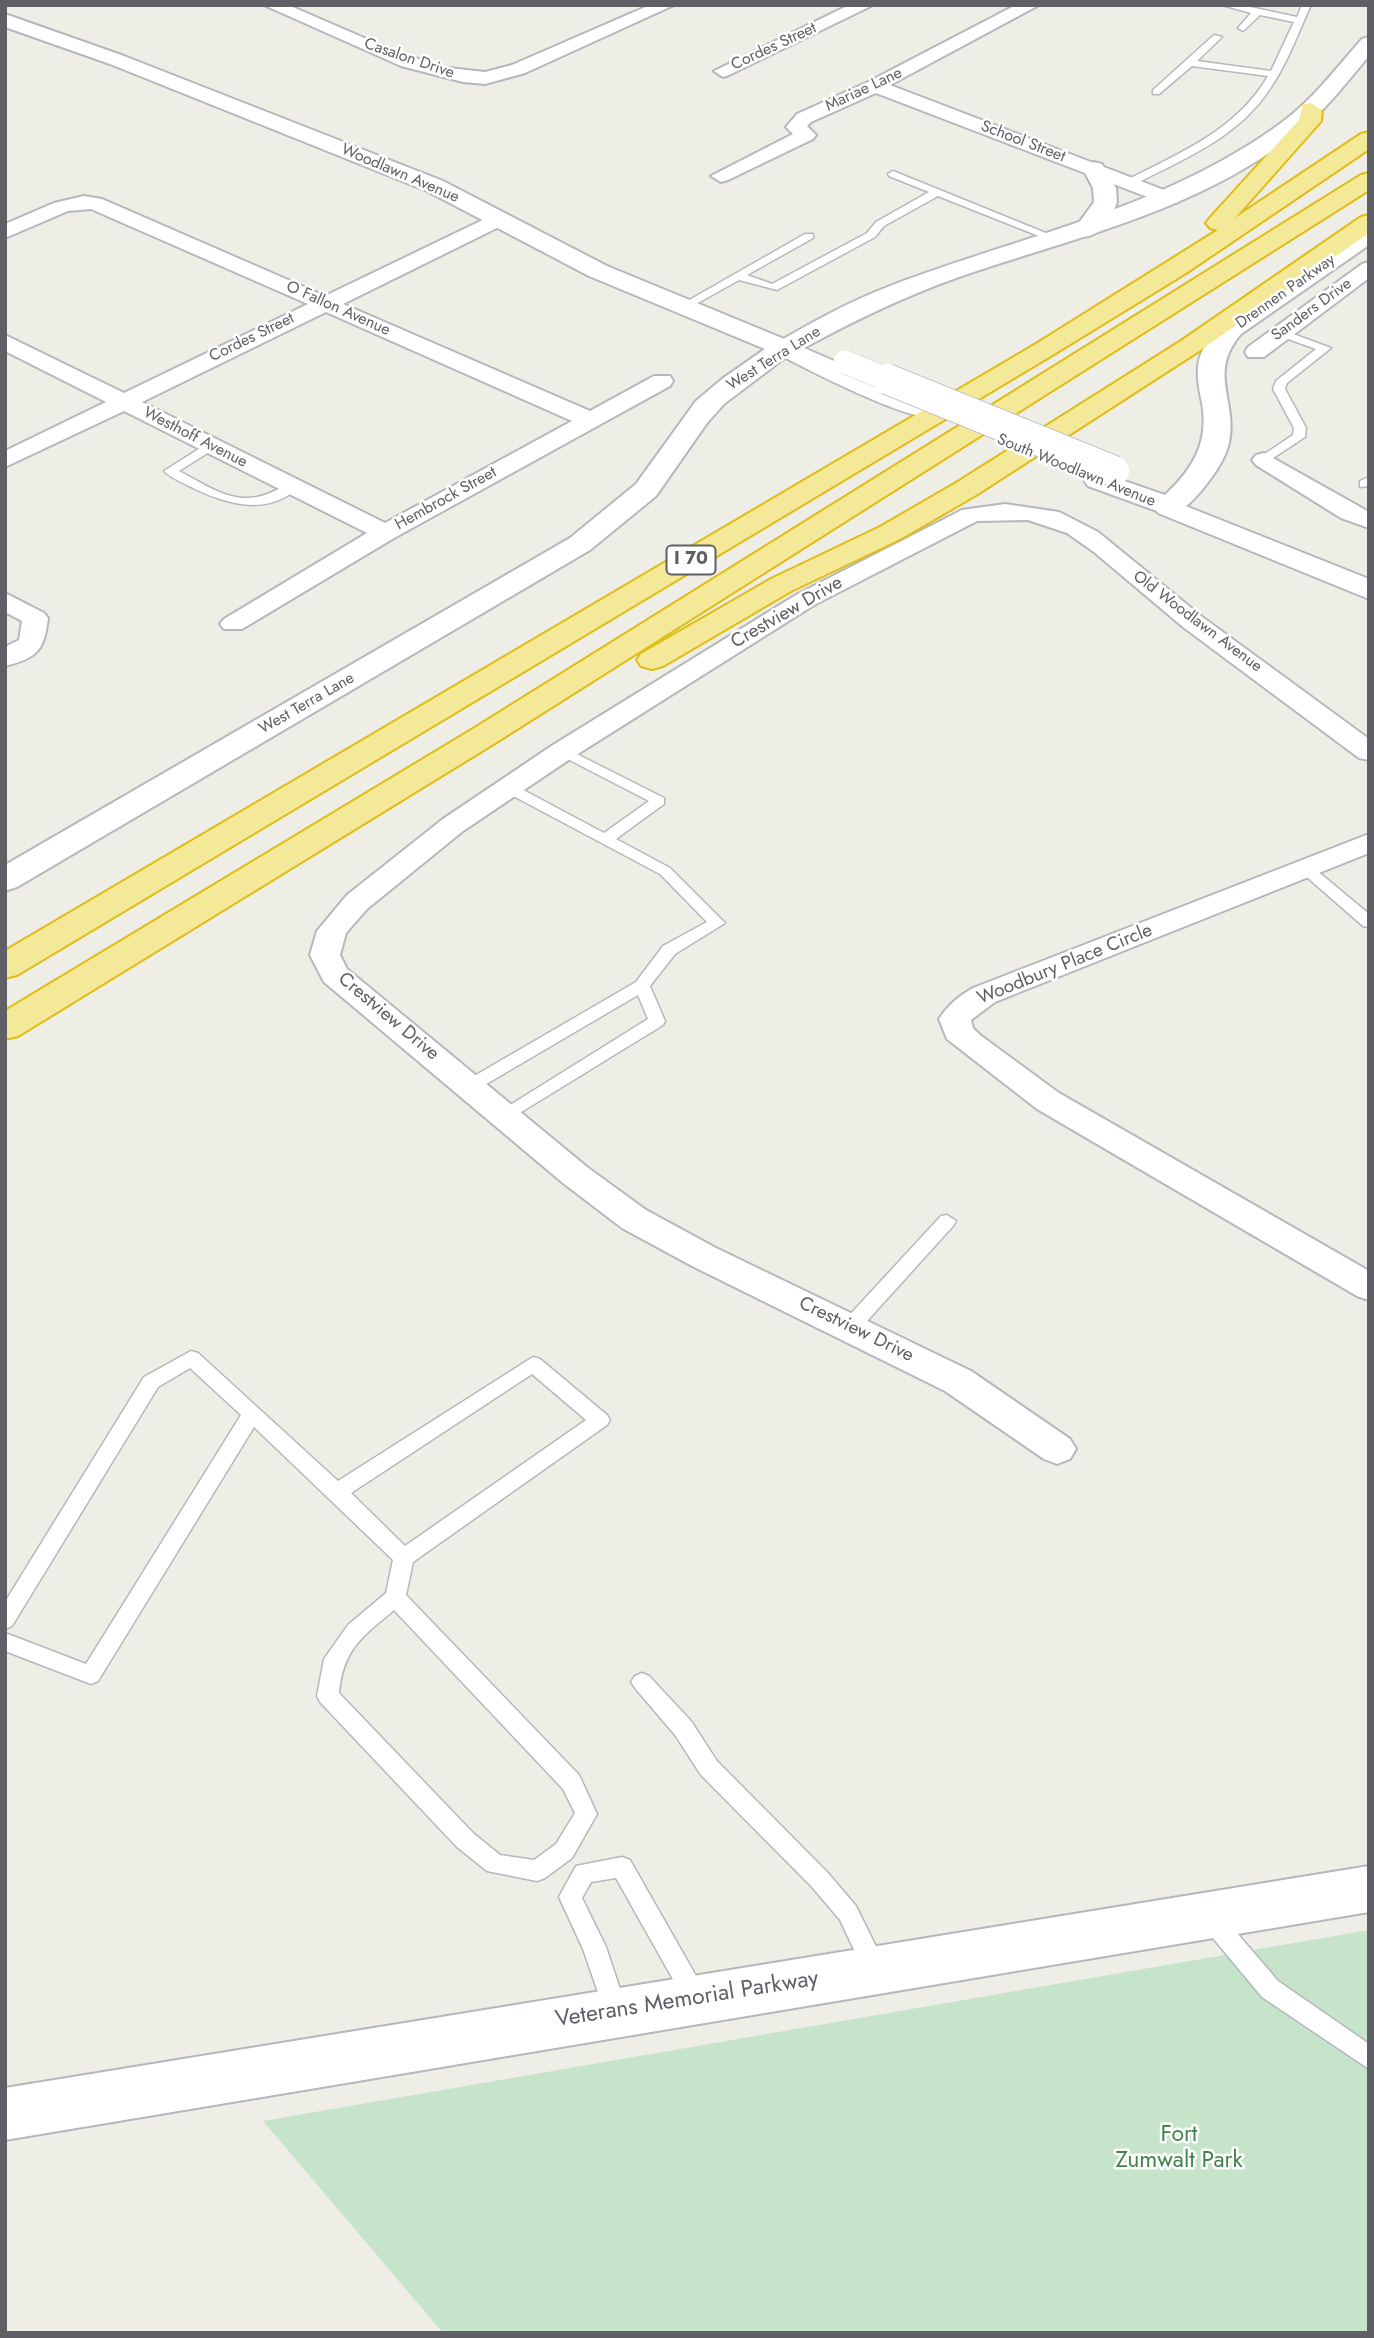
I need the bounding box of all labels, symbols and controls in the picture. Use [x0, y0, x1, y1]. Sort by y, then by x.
street label: Cordes Street [728, 19, 820, 75]
street label: Casalon Drive [361, 35, 457, 83]
street label: Mariae Lane [823, 64, 905, 116]
street label: School Street [978, 117, 1068, 167]
street label: Woodlawn Avenue [338, 140, 462, 208]
street label: Drennen Parkway [1233, 251, 1339, 333]
street label: Sanders Drive [1268, 274, 1356, 346]
street label: O Fallon Avenue [283, 277, 393, 341]
street label: Cordes Street [206, 309, 298, 367]
street label: West Terra Lane [724, 323, 824, 395]
street label: Westhoff Avenue [140, 404, 250, 472]
street label: South Woodlawn Avenue [994, 430, 1158, 512]
street label: Hembrock Street [392, 463, 500, 535]
road number: I 70 [666, 546, 716, 574]
street label: Old Woodlawn Avenue [1129, 567, 1265, 677]
street label: Crestview Drive [727, 572, 847, 654]
street label: West Terra Lane [256, 669, 358, 739]
street label: Woodbury Place Circle [974, 919, 1156, 1011]
street label: Crestview Drive [333, 968, 443, 1066]
street label: Crestview Drive [795, 1292, 917, 1368]
street label: Veterans Memorial Parkway [554, 1966, 820, 2034]
park label: Fort Zumwalt Park [1115, 2121, 1243, 2175]

